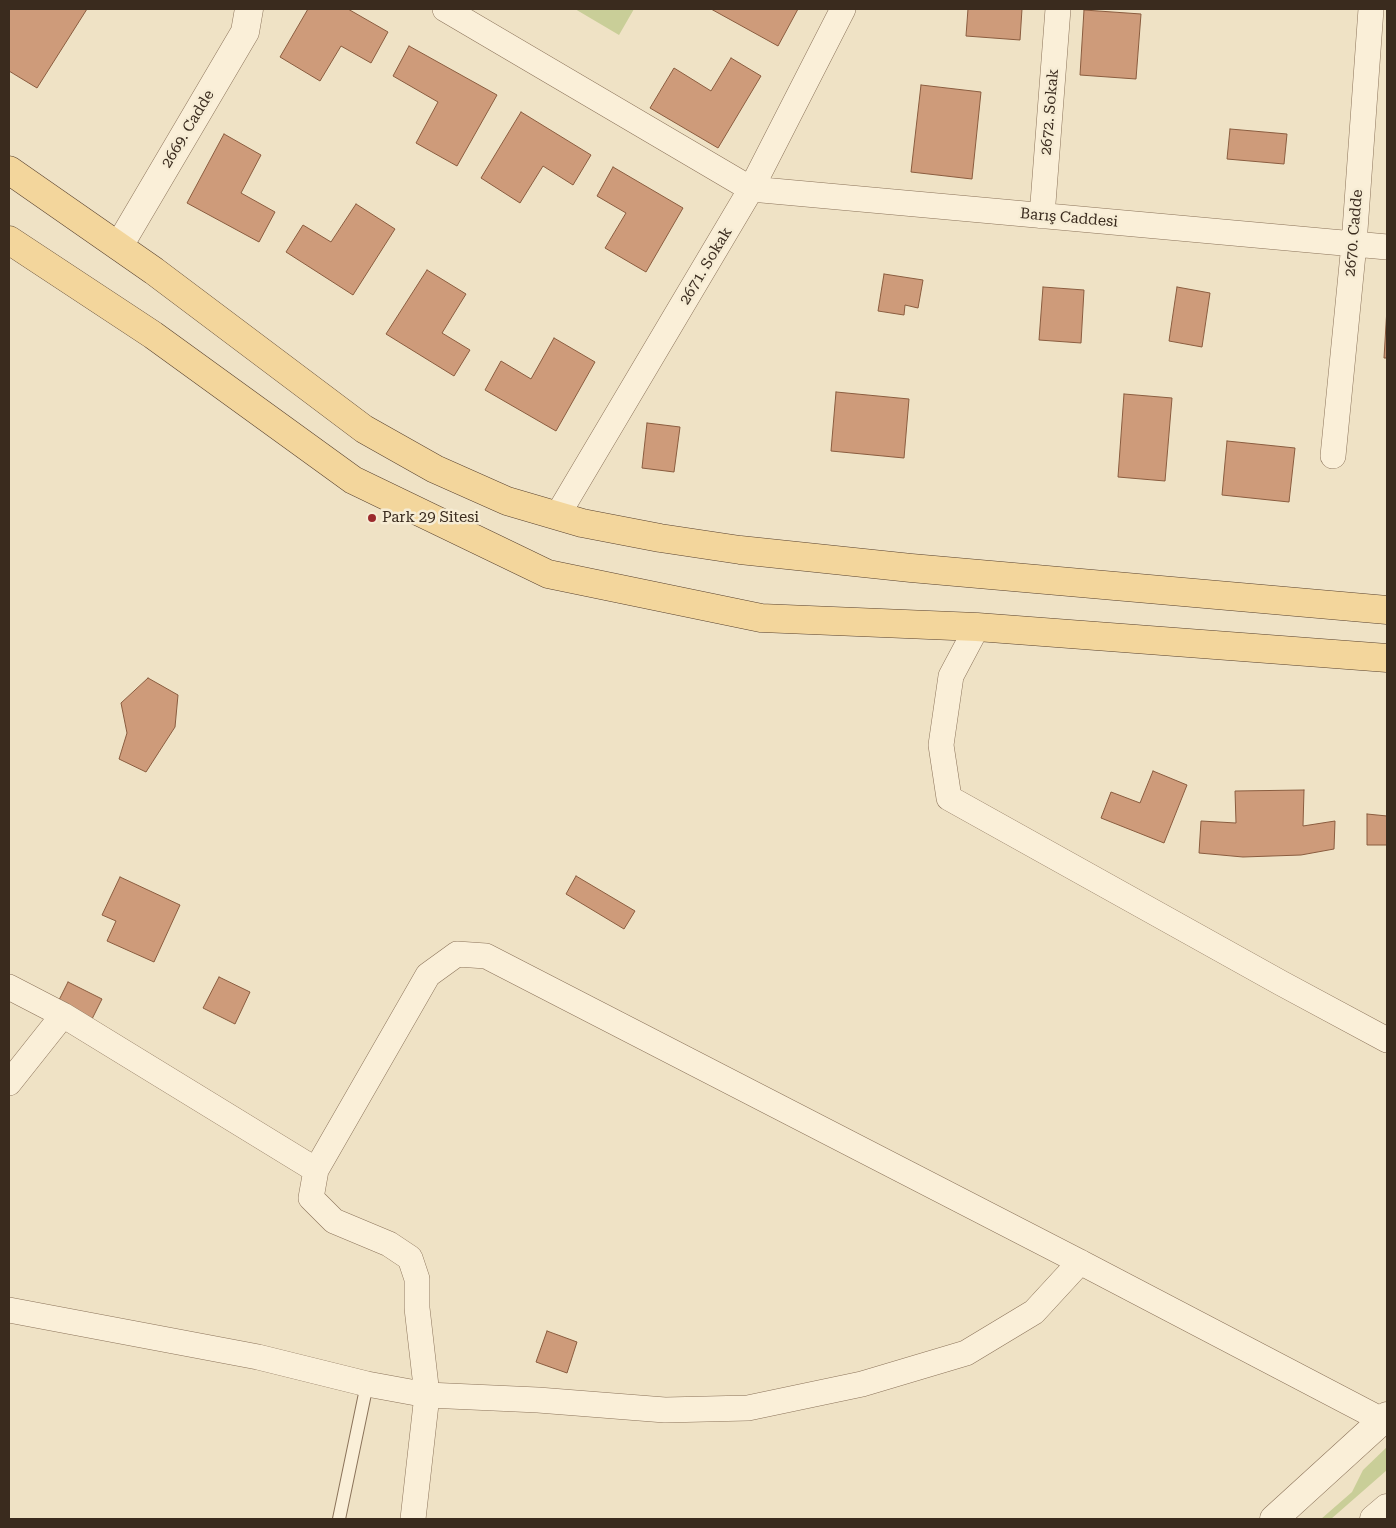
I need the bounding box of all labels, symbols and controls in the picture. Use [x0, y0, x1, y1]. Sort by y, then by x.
street label: 2672. Sokak [1037, 68, 1063, 156]
street label: 2669. Cadde [158, 87, 218, 171]
street label: 2670. Cadde [1341, 189, 1367, 277]
street label: Barış Caddesi [1019, 205, 1119, 231]
street label: 2671. Sokak [676, 224, 736, 308]
place label: Park 29 Sitesi [382, 509, 479, 527]
marker: Park 29 Sitesi [366, 512, 378, 524]

